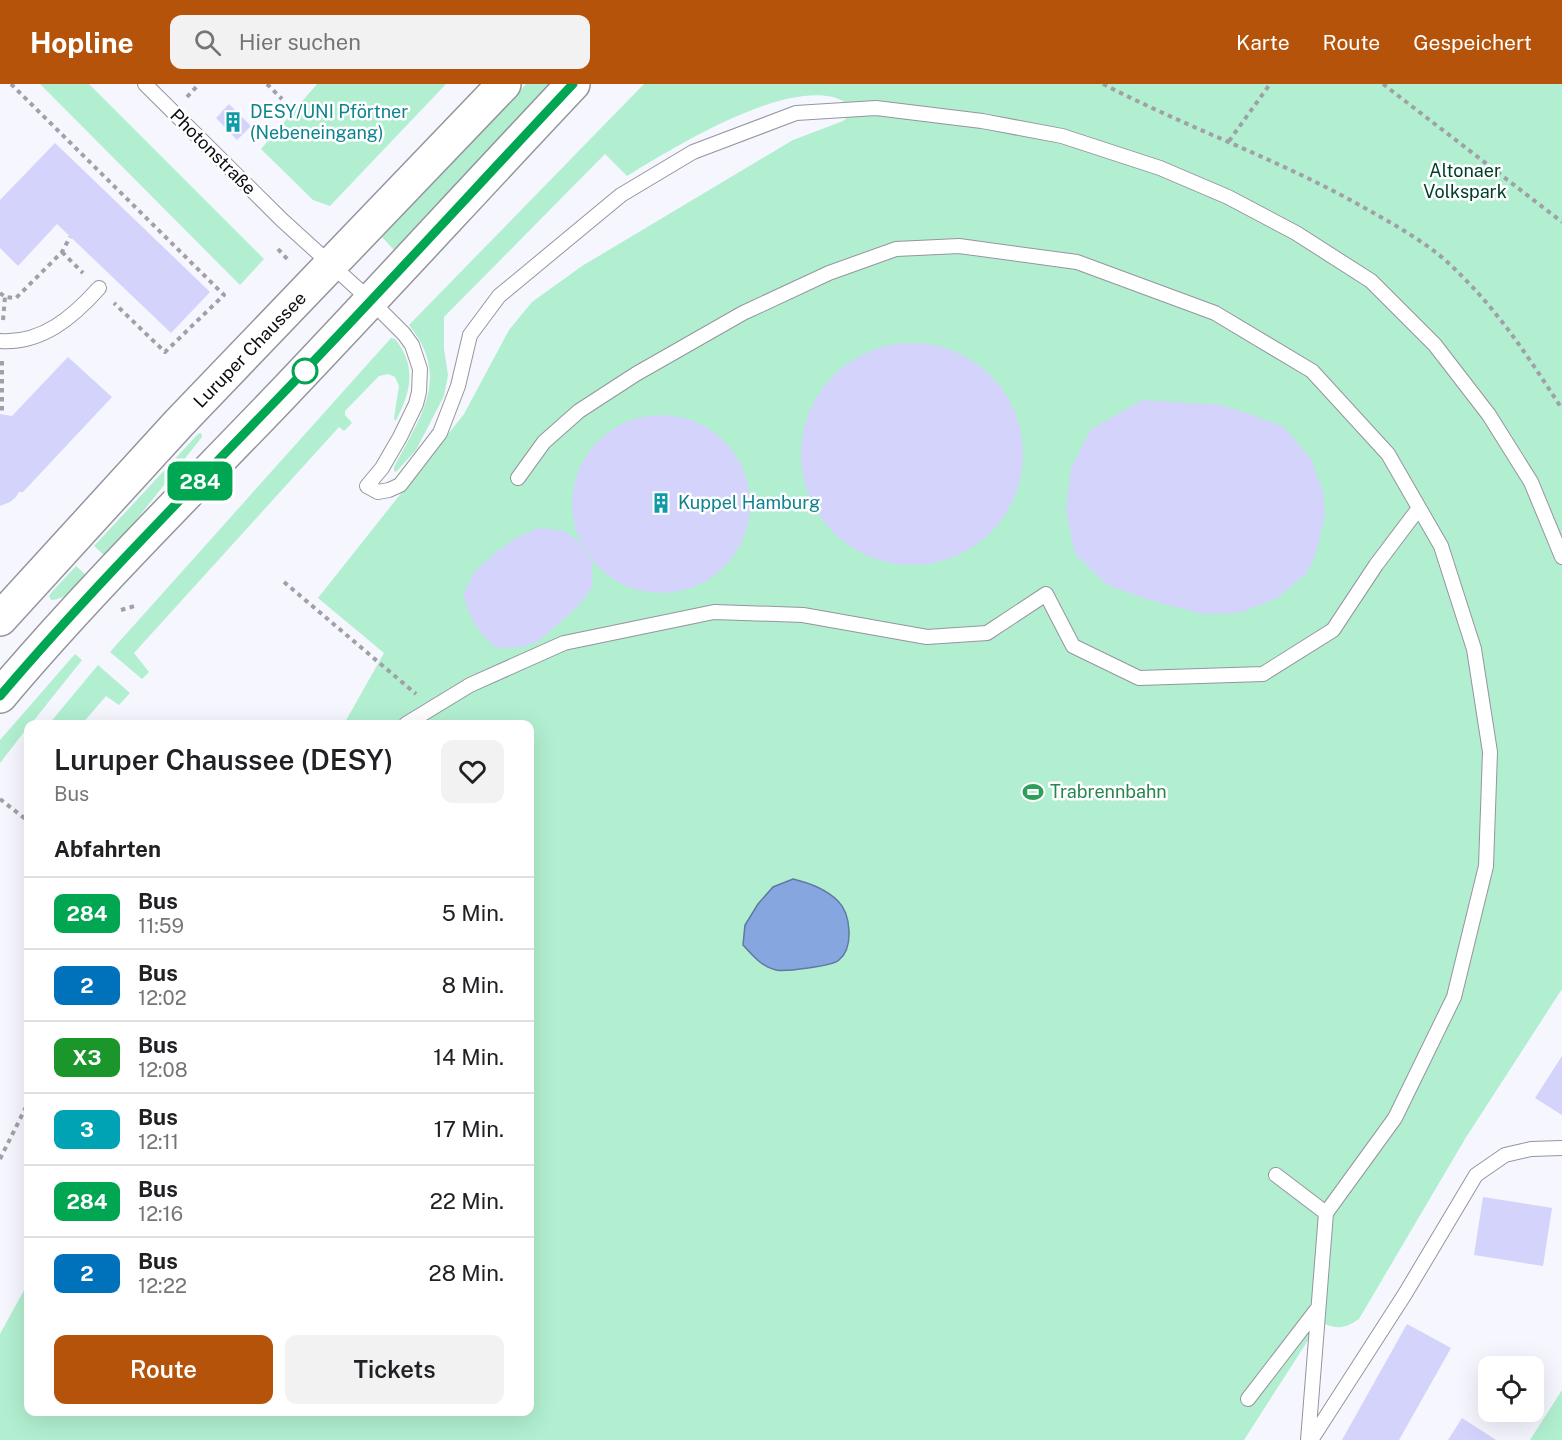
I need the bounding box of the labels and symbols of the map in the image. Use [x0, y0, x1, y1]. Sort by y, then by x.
place label: DESY/UNI Pförtner (Nebeneingang) [250, 101, 408, 143]
street label: Photonstraße [166, 105, 260, 199]
building icon: DESY/UNI Pförtner (Nebeneingang) [221, 110, 245, 134]
park label: Altonaer Volkspark [1423, 160, 1507, 202]
street label: Luruper Chaussee [189, 287, 310, 412]
unlabelled marker [292, 358, 318, 384]
line badge: 284 [166, 462, 234, 500]
building icon: Kuppel Hamburg [649, 491, 673, 515]
place label: Kuppel Hamburg [678, 492, 820, 513]
sports icon: Trabrennbahn [1021, 780, 1045, 804]
place label: Trabrennbahn [1050, 781, 1167, 802]

